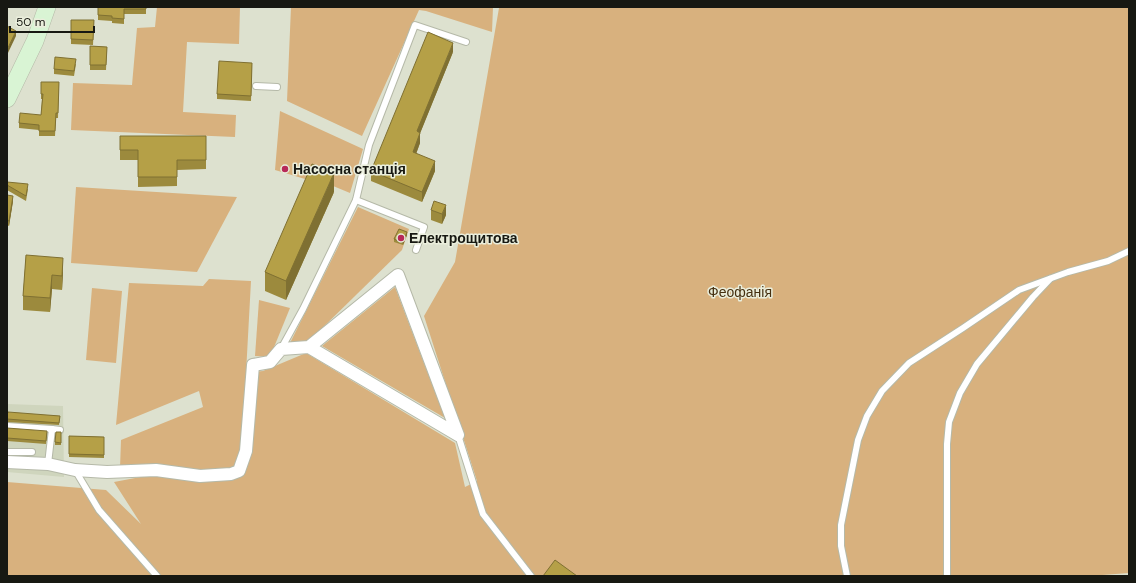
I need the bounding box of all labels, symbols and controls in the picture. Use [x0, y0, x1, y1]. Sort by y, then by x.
scale bar [10, 8, 94, 34]
text: 50 m [16, 14, 45, 30]
place label: Насосна станція [293, 160, 406, 178]
marker: Насосна станція [280, 164, 290, 174]
place label: Електрощитова [409, 229, 518, 247]
marker: Електрощитова [396, 233, 406, 243]
park label: Феофанія [708, 283, 772, 301]

